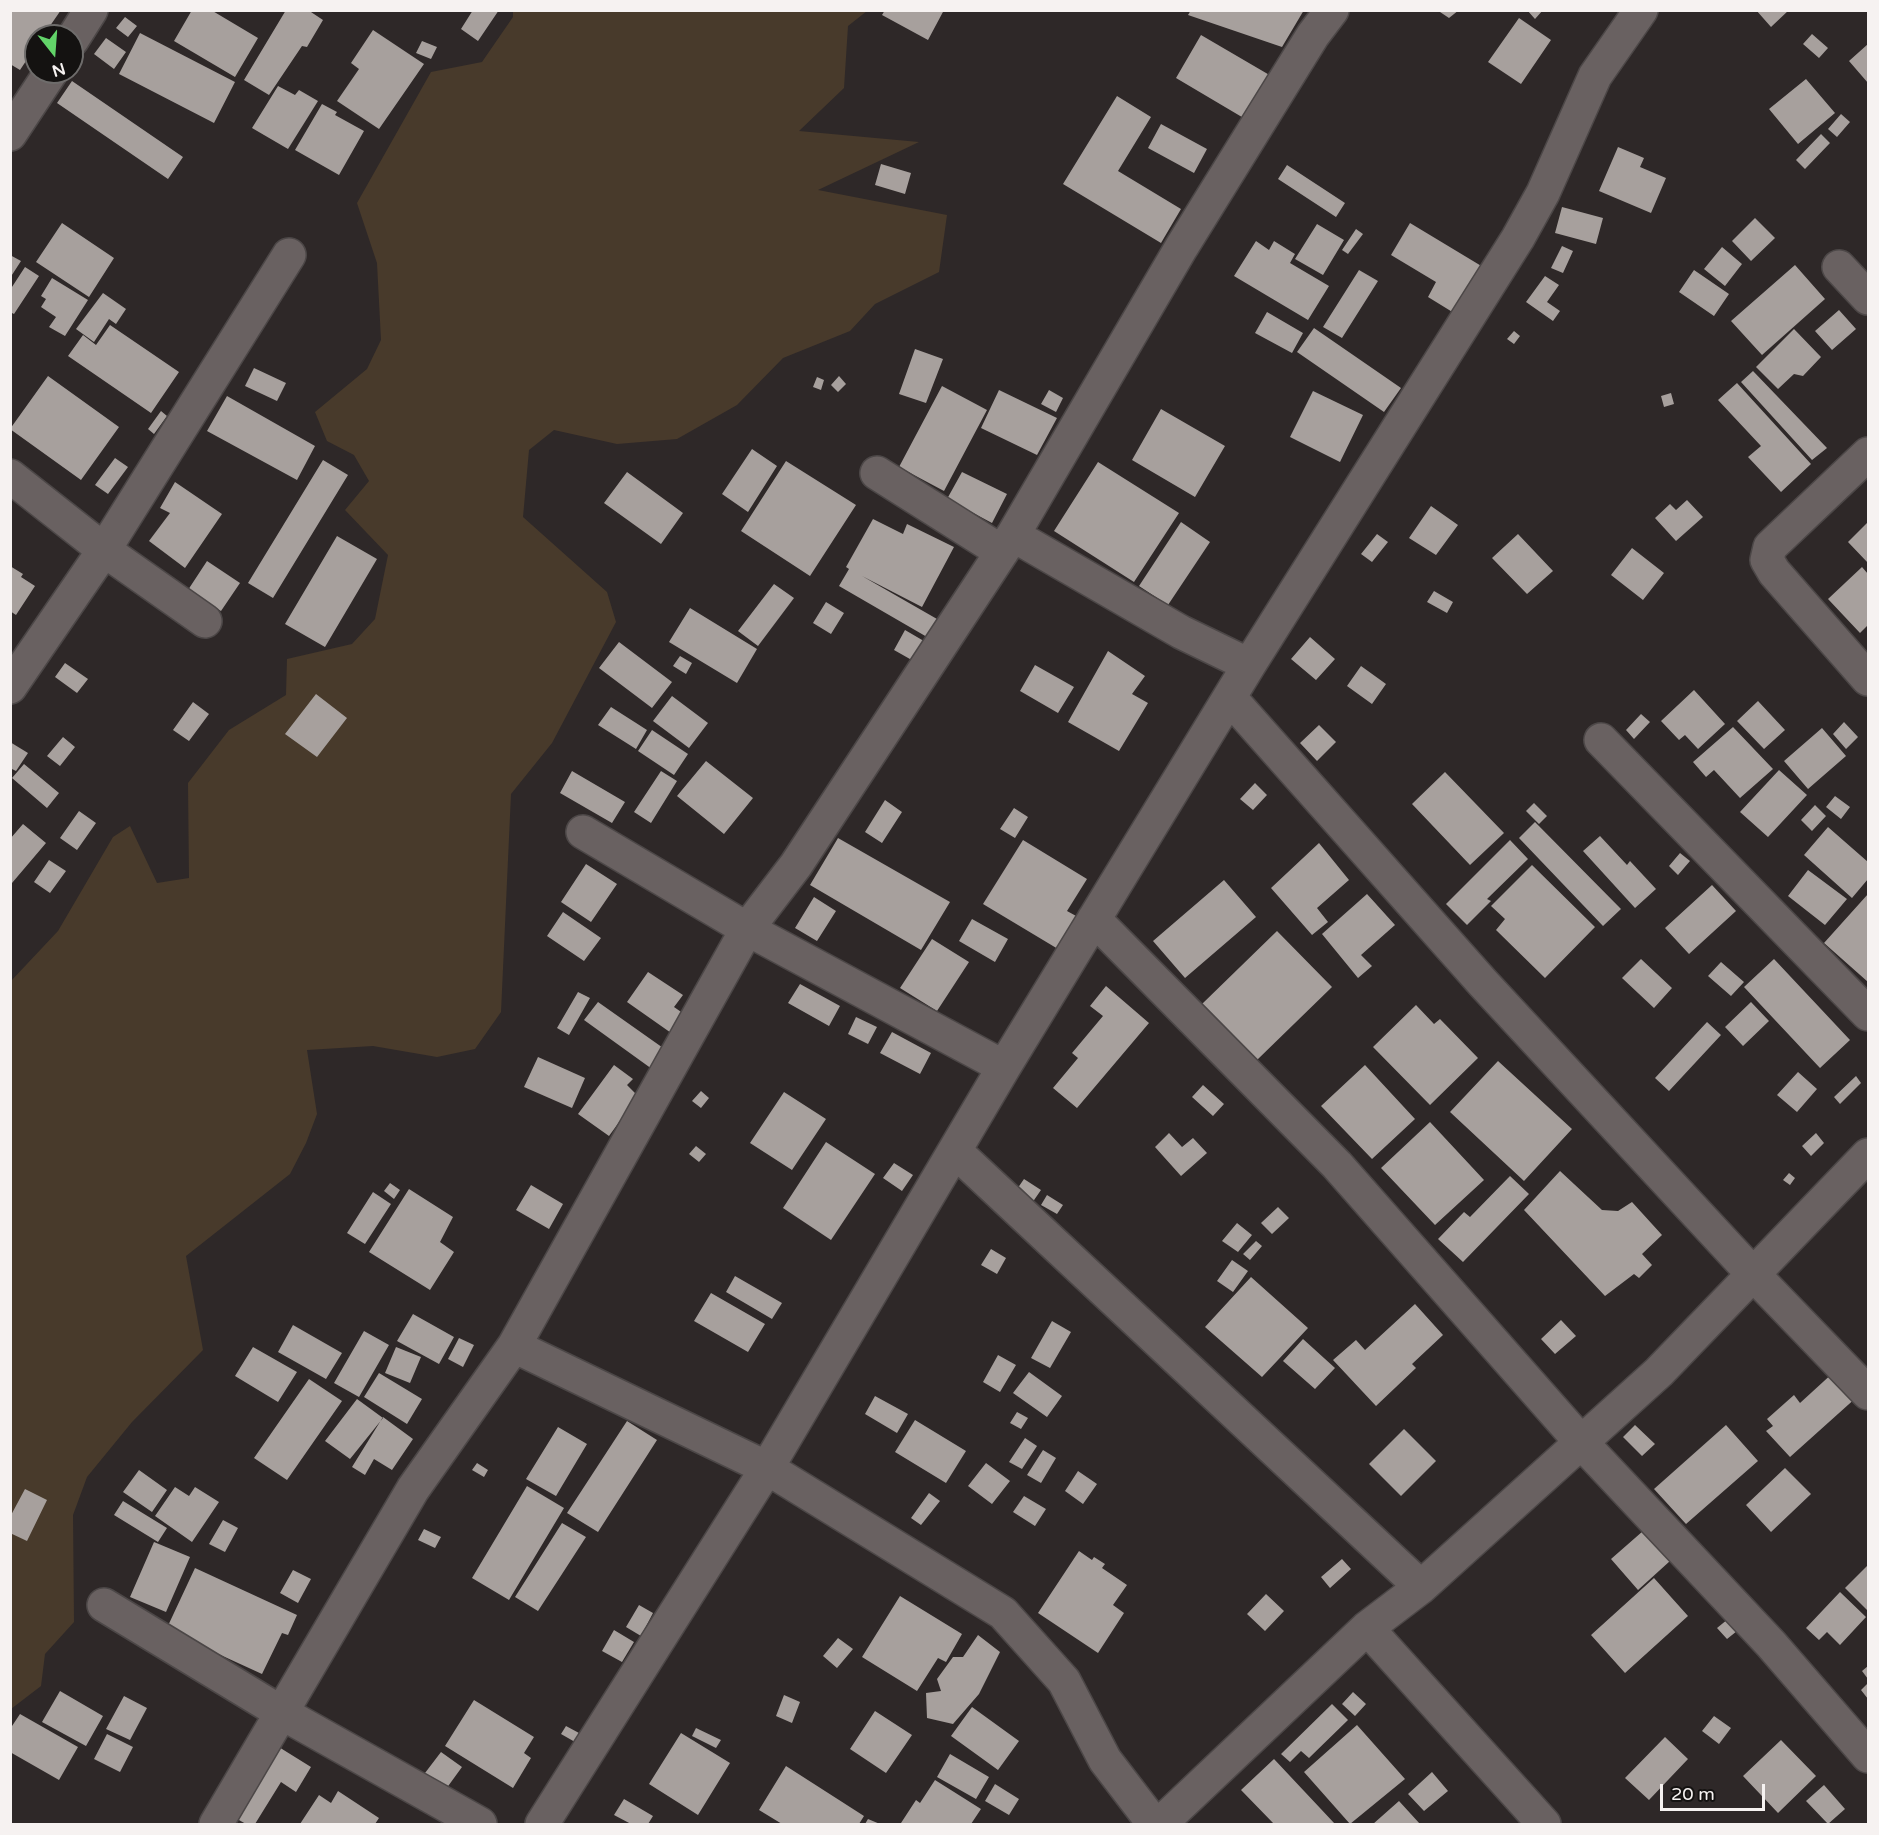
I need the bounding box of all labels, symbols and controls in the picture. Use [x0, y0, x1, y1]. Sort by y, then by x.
north arrow [24, 24, 84, 84]
text: N [50, 58, 68, 81]
scale bar [1663, 1772, 1768, 1810]
text: 20 m [1671, 1783, 1715, 1805]

